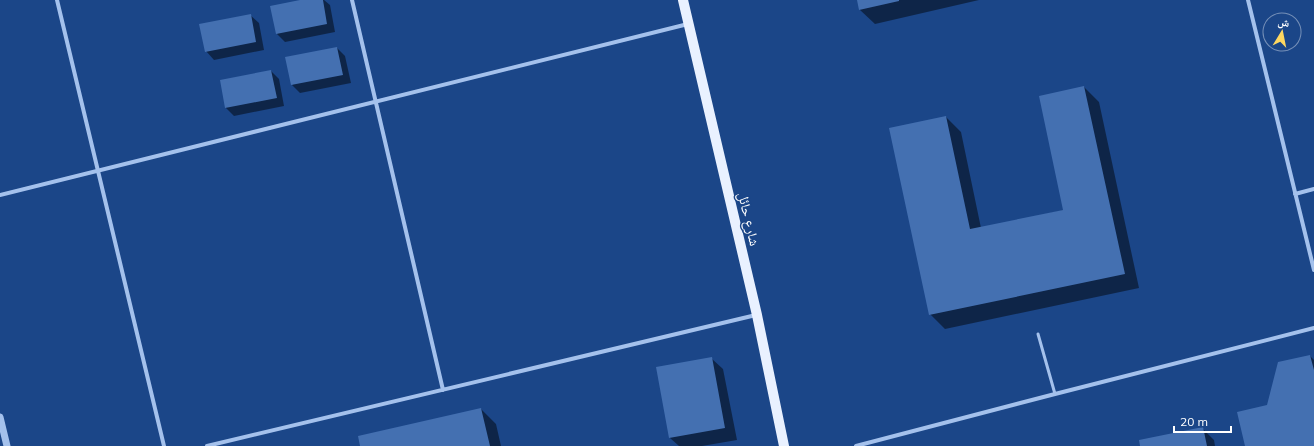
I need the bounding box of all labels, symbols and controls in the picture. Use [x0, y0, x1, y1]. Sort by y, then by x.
north arrow [1262, 12, 1302, 52]
text: ش [1277, 14, 1291, 31]
street label: شارع حائل [733, 190, 764, 248]
scale bar [1174, 408, 1231, 434]
text: 20 m [1180, 414, 1208, 429]

